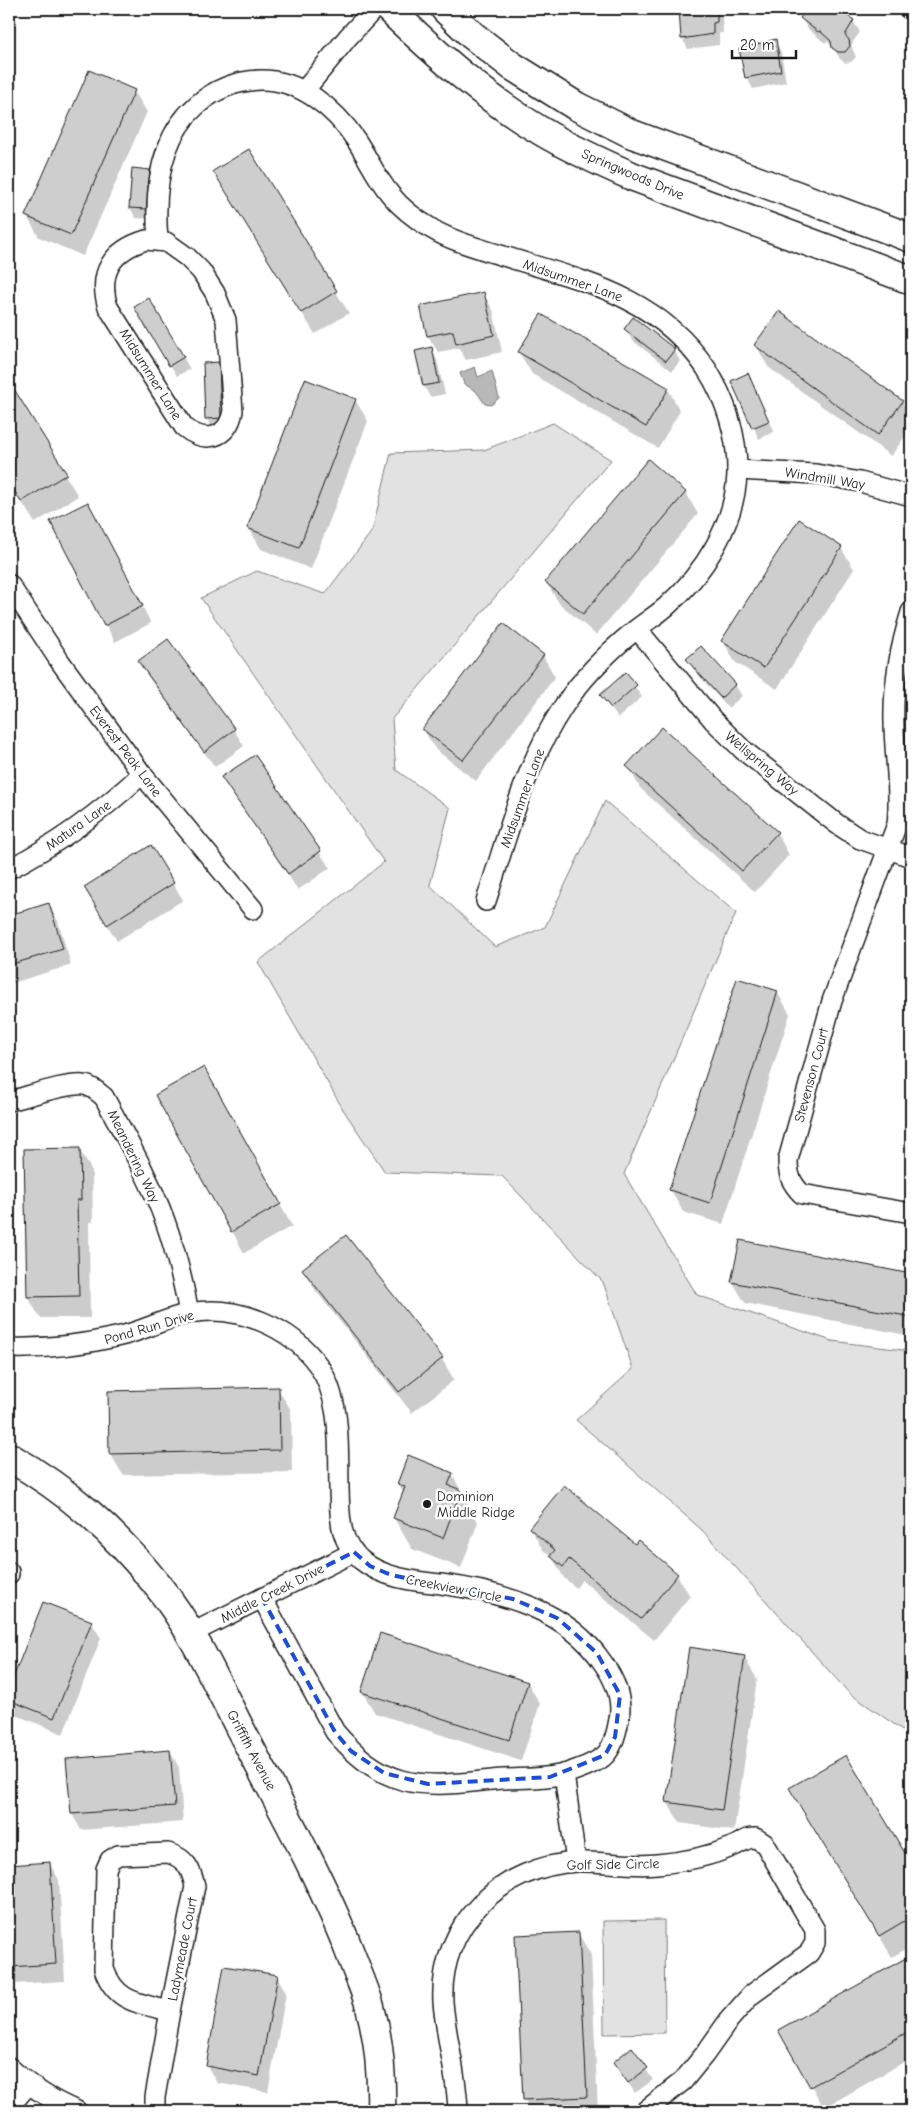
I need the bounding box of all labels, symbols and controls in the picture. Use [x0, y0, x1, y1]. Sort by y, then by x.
scale bar [732, 28, 796, 60]
text: 20 m [740, 36, 774, 54]
street label: Springwoods Drive [579, 145, 687, 204]
street label: Midsummer Lane [521, 255, 625, 306]
street label: Midsummer Lane [116, 325, 185, 423]
street label: Windmill Way [784, 464, 867, 493]
street label: Everest Peak Lane [86, 702, 165, 800]
street label: Wellspring Way [721, 728, 802, 800]
street label: Midsummer Lane [497, 746, 548, 850]
street label: Matura Lane [42, 797, 114, 854]
street label: Stevenson Court [791, 1025, 833, 1124]
street label: Meandering Way [104, 1107, 164, 1206]
street label: Pond Run Drive [102, 1307, 196, 1348]
place label: Dominion Middle Ridge [437, 1488, 515, 1521]
marker: Dominion Middle Ridge [421, 1498, 433, 1510]
street label: Middle Creek Drive [218, 1560, 327, 1627]
street label: Creekview Circle [404, 1571, 503, 1606]
street label: Griffith Avenue [223, 1707, 280, 1793]
street label: Golf Side Circle [566, 1855, 660, 1874]
street label: Ladymeade Court [164, 1895, 201, 2002]

